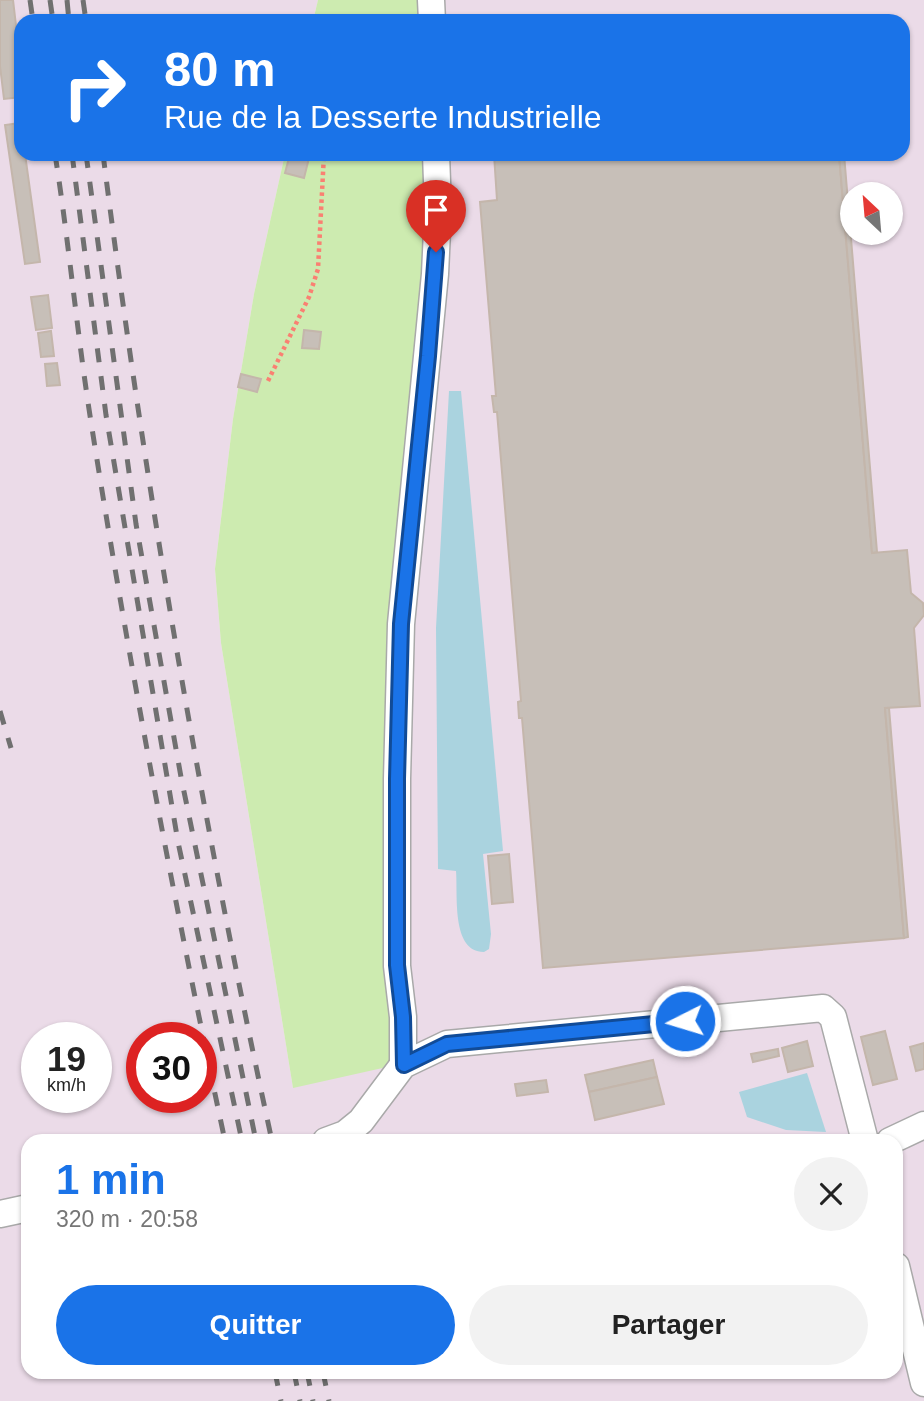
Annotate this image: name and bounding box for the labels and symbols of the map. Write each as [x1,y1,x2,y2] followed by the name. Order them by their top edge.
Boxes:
[406,180,466,252] pin
[840,182,903,245] north arrow
[648,984,722,1058] position arrow
[126,1022,217,1113] speed limit sign: 30

